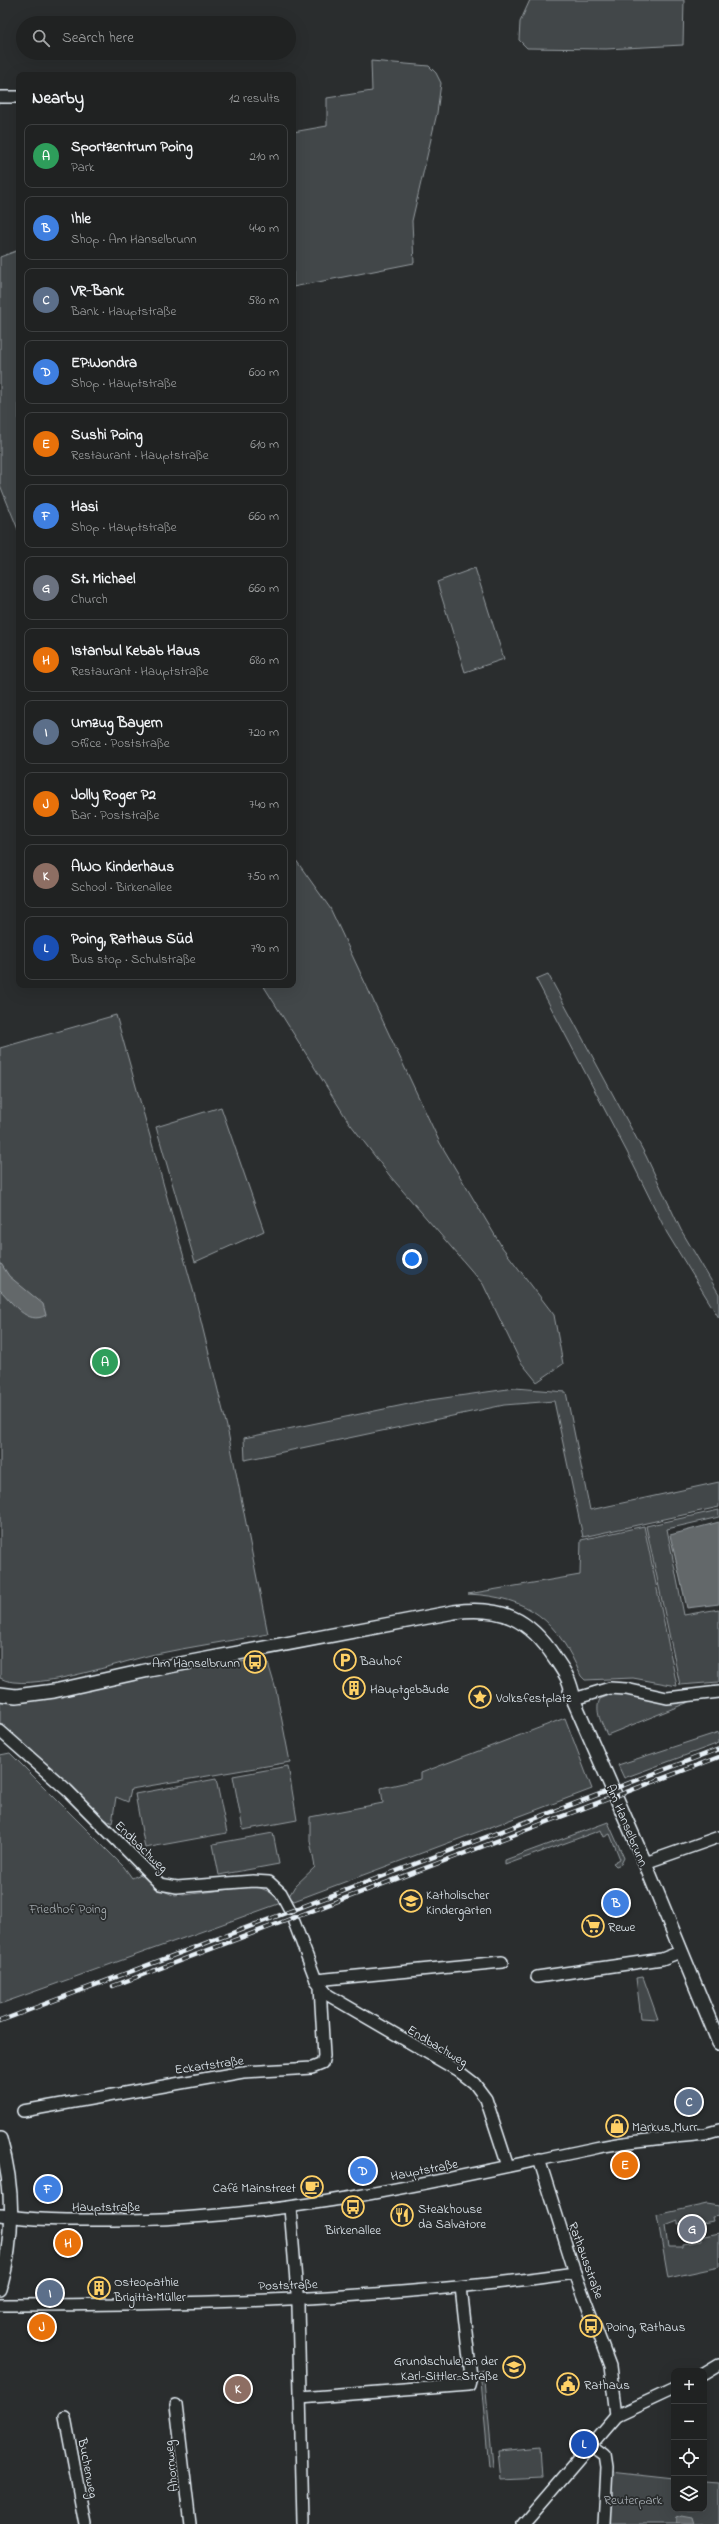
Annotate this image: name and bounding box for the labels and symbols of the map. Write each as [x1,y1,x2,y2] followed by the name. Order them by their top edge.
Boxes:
[402,1249,422,1269] your location
[92,1347,118,1377] pin: A
[332,1647,358,1673] parking icon: Bauhof
[242,1649,268,1675] bus stop icon: Am Hanselbrunn
[359,1652,403,1671] place label: Bauhof
[152,1654,240,1673] place label: Am Hanselbrunn
[341,1675,367,1701] building icon: Hauptgebäude
[370,1680,449,1700] place label: Hauptgebäude
[467,1684,493,1710] place icon: Volksfestplatz
[495,1689,572,1708] place label: Volksfestplatz
[601,1781,653,1870] street label: Am Hanselbrunn
[109,1817,172,1878] street label: Endbachweg
[426,1886,492,1921] place label: Katholischer Kindergarten
[398,1888,424,1914] school or university icon: Katholischer Kindergarten
[603,1888,629,1918] pin: B
[28,1900,107,1920] park label: Friedhof Poing
[580,1913,606,1939] supermarket icon: Rewe
[608,1918,636,1937] place label: Rewe
[403,2021,471,2073] street label: Endbachweg
[174,2051,245,2080] street label: Eckartstraße
[676,2087,702,2117] pin: C
[604,2113,630,2139] shop icon: Markus Murr
[632,2118,698,2137] place label: Markus Murr
[612,2150,638,2180] pin: E
[389,2155,460,2186] street label: Hauptstraße
[350,2156,376,2186] pin: D
[35,2174,61,2204] pin: F
[299,2174,325,2200] cafe icon: Café Mainstreet
[213,2179,297,2198] place label: Café Mainstreet
[340,2194,366,2220] bus stop icon: Birkenallee
[72,2198,140,2217] street label: Hauptstraße
[418,2200,486,2234] place label: Steakhouse da Salvatore
[389,2202,415,2228] restaurant icon: Steakhouse da Salvatore
[679,2214,705,2244] pin: G
[563,2219,608,2302] street label: Rathausstraße
[324,2221,381,2240] place label: Birkenallee
[55,2228,81,2258] pin: H
[113,2273,187,2308] place label: Osteopathie Brigitta Müller
[86,2275,112,2301] building icon: Osteopathie Brigitta Müller
[258,2275,318,2296] street label: Poststraße
[37,2278,63,2308] pin: I
[29,2312,55,2342] pin: J
[578,2313,604,2339] bus stop icon: Poing, Rathaus
[606,2318,686,2338] place label: Poing, Rathaus
[394,2352,499,2386] place label: Grundschule an der Karl-Sittler-Straße
[501,2354,527,2380] school or university icon: Grundschule an der Karl-Sittler-Straße
[555,2371,581,2397] public building icon: Rathaus
[225,2374,251,2404] pin: K
[584,2376,630,2395] place label: Rathaus
[571,2429,597,2459] pin: L
[71,2436,103,2500] street label: Buchenweg
[159,2439,185,2492] street label: Ahornweg
[604,2491,663,2510] park label: Reuterpark

